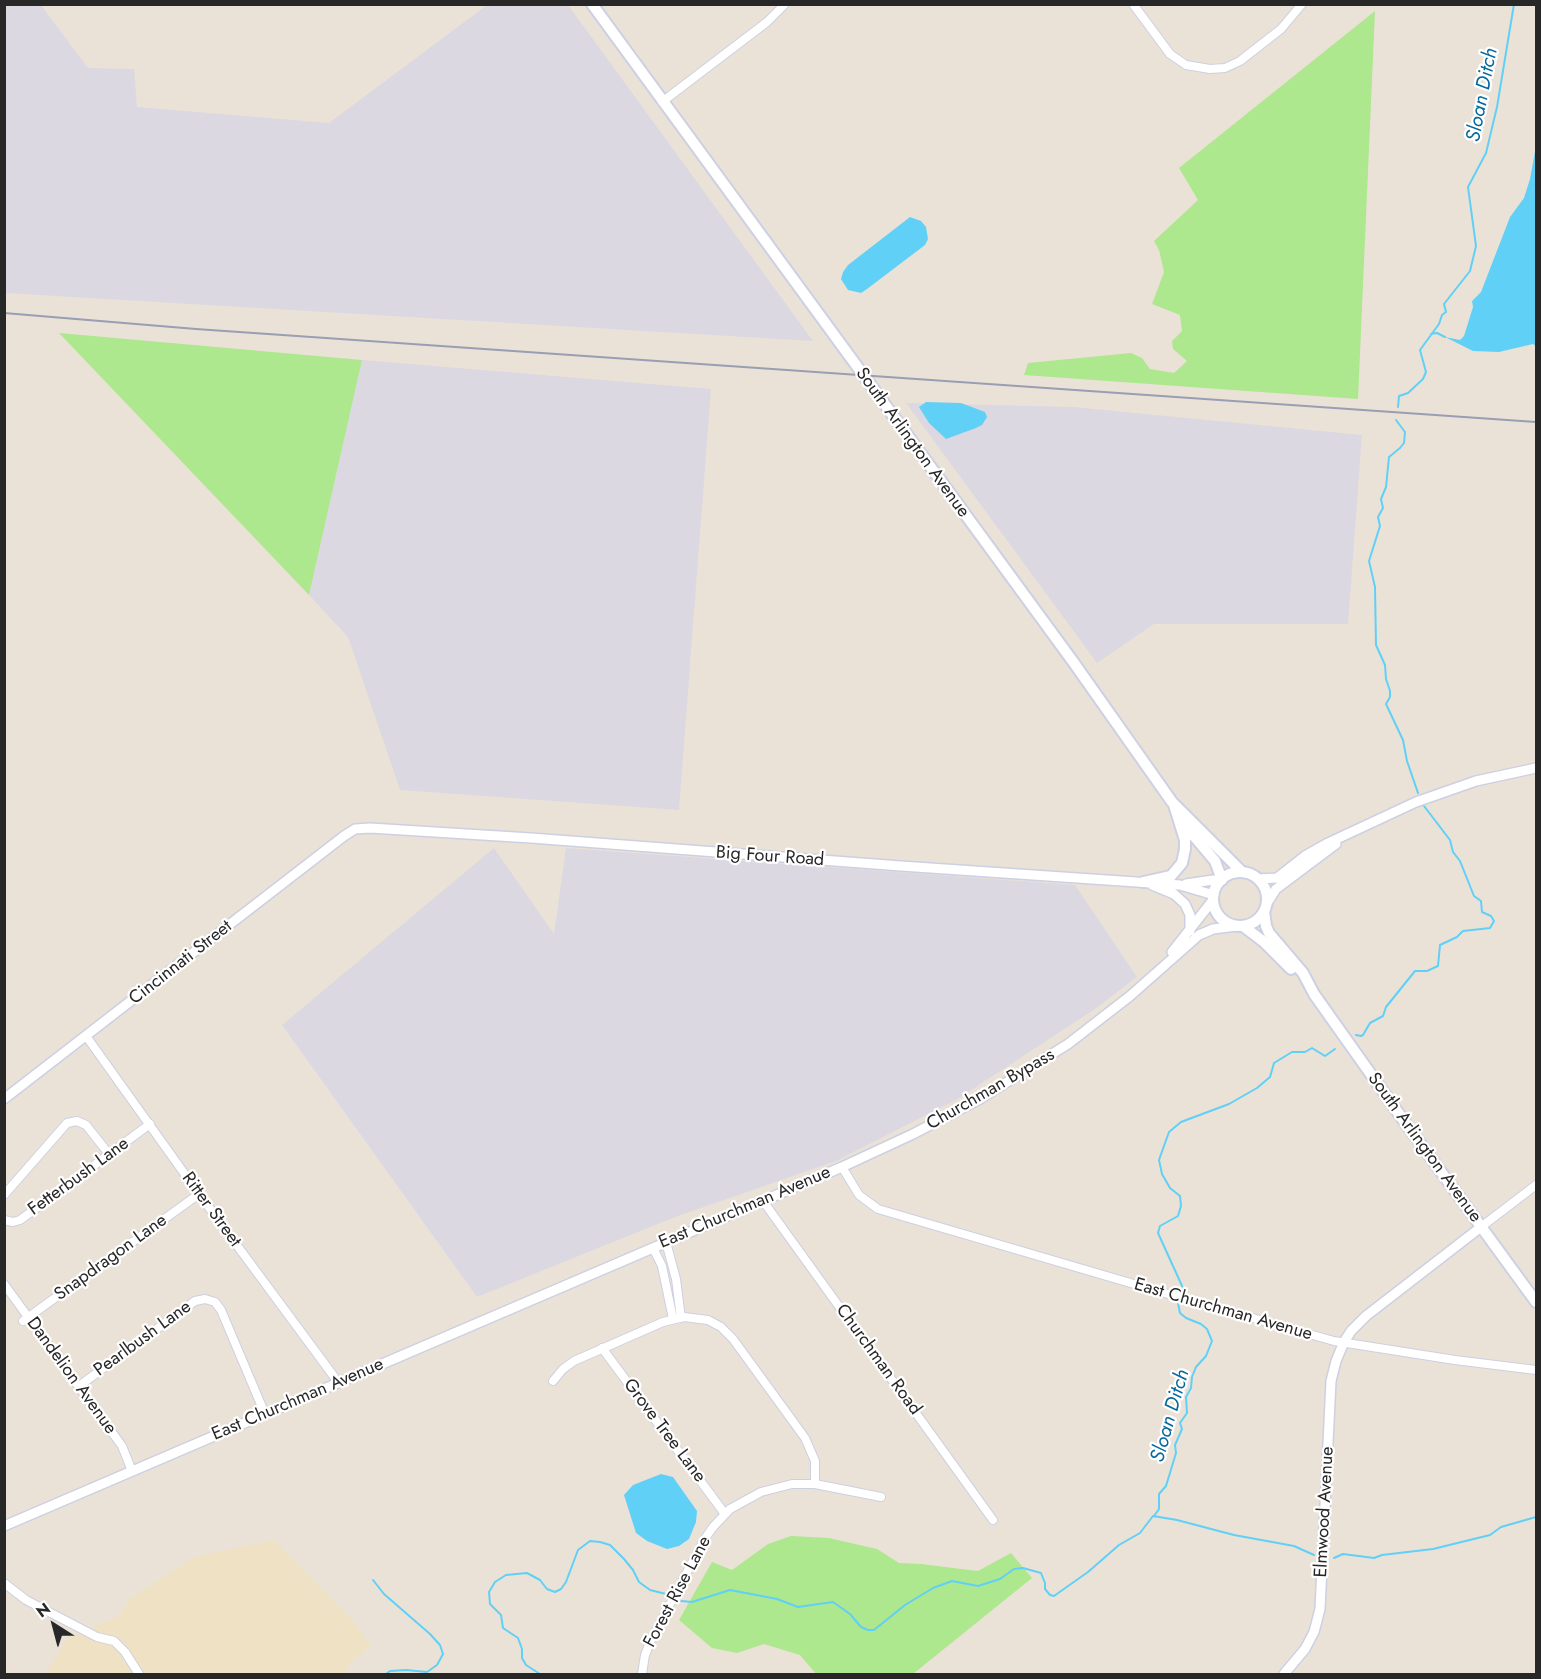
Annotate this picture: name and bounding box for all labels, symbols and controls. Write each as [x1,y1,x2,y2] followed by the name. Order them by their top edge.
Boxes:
[1462,46,1504,144] water label: Sloan Ditch
[850,364,974,522] street label: South Arlington Avenue
[715,842,825,872] street label: Big Four Road
[125,916,237,1010] street label: Cincinnati Street
[923,1045,1059,1135] street label: Churchman Bypass
[1362,1069,1486,1227] street label: South Arlington Avenue
[24,1133,134,1221] street label: Fetterbush Lane
[656,1162,834,1254] street label: East Churchman Avenue
[177,1168,245,1252] street label: Ritter Street
[51,1210,171,1306] street label: Snapdragon Lane
[1131,1274,1315,1346] street label: East Churchman Avenue
[90,1297,196,1381] street label: Pearlbush Lane
[831,1300,925,1420] street label: Churchman Road
[21,1313,121,1439] street label: Dandelion Avenue
[209,1354,387,1446] street label: East Churchman Avenue
[1146,1367,1196,1465] water label: Sloan Ditch
[618,1375,710,1487] street label: Grove Tree Lane
[1311,1446,1339,1578] street label: Elmwood Avenue
[640,1533,716,1651] street label: Forest Rise Lane
[24,1595,84,1655] north arrow
[31,1597,55,1623] text: N

